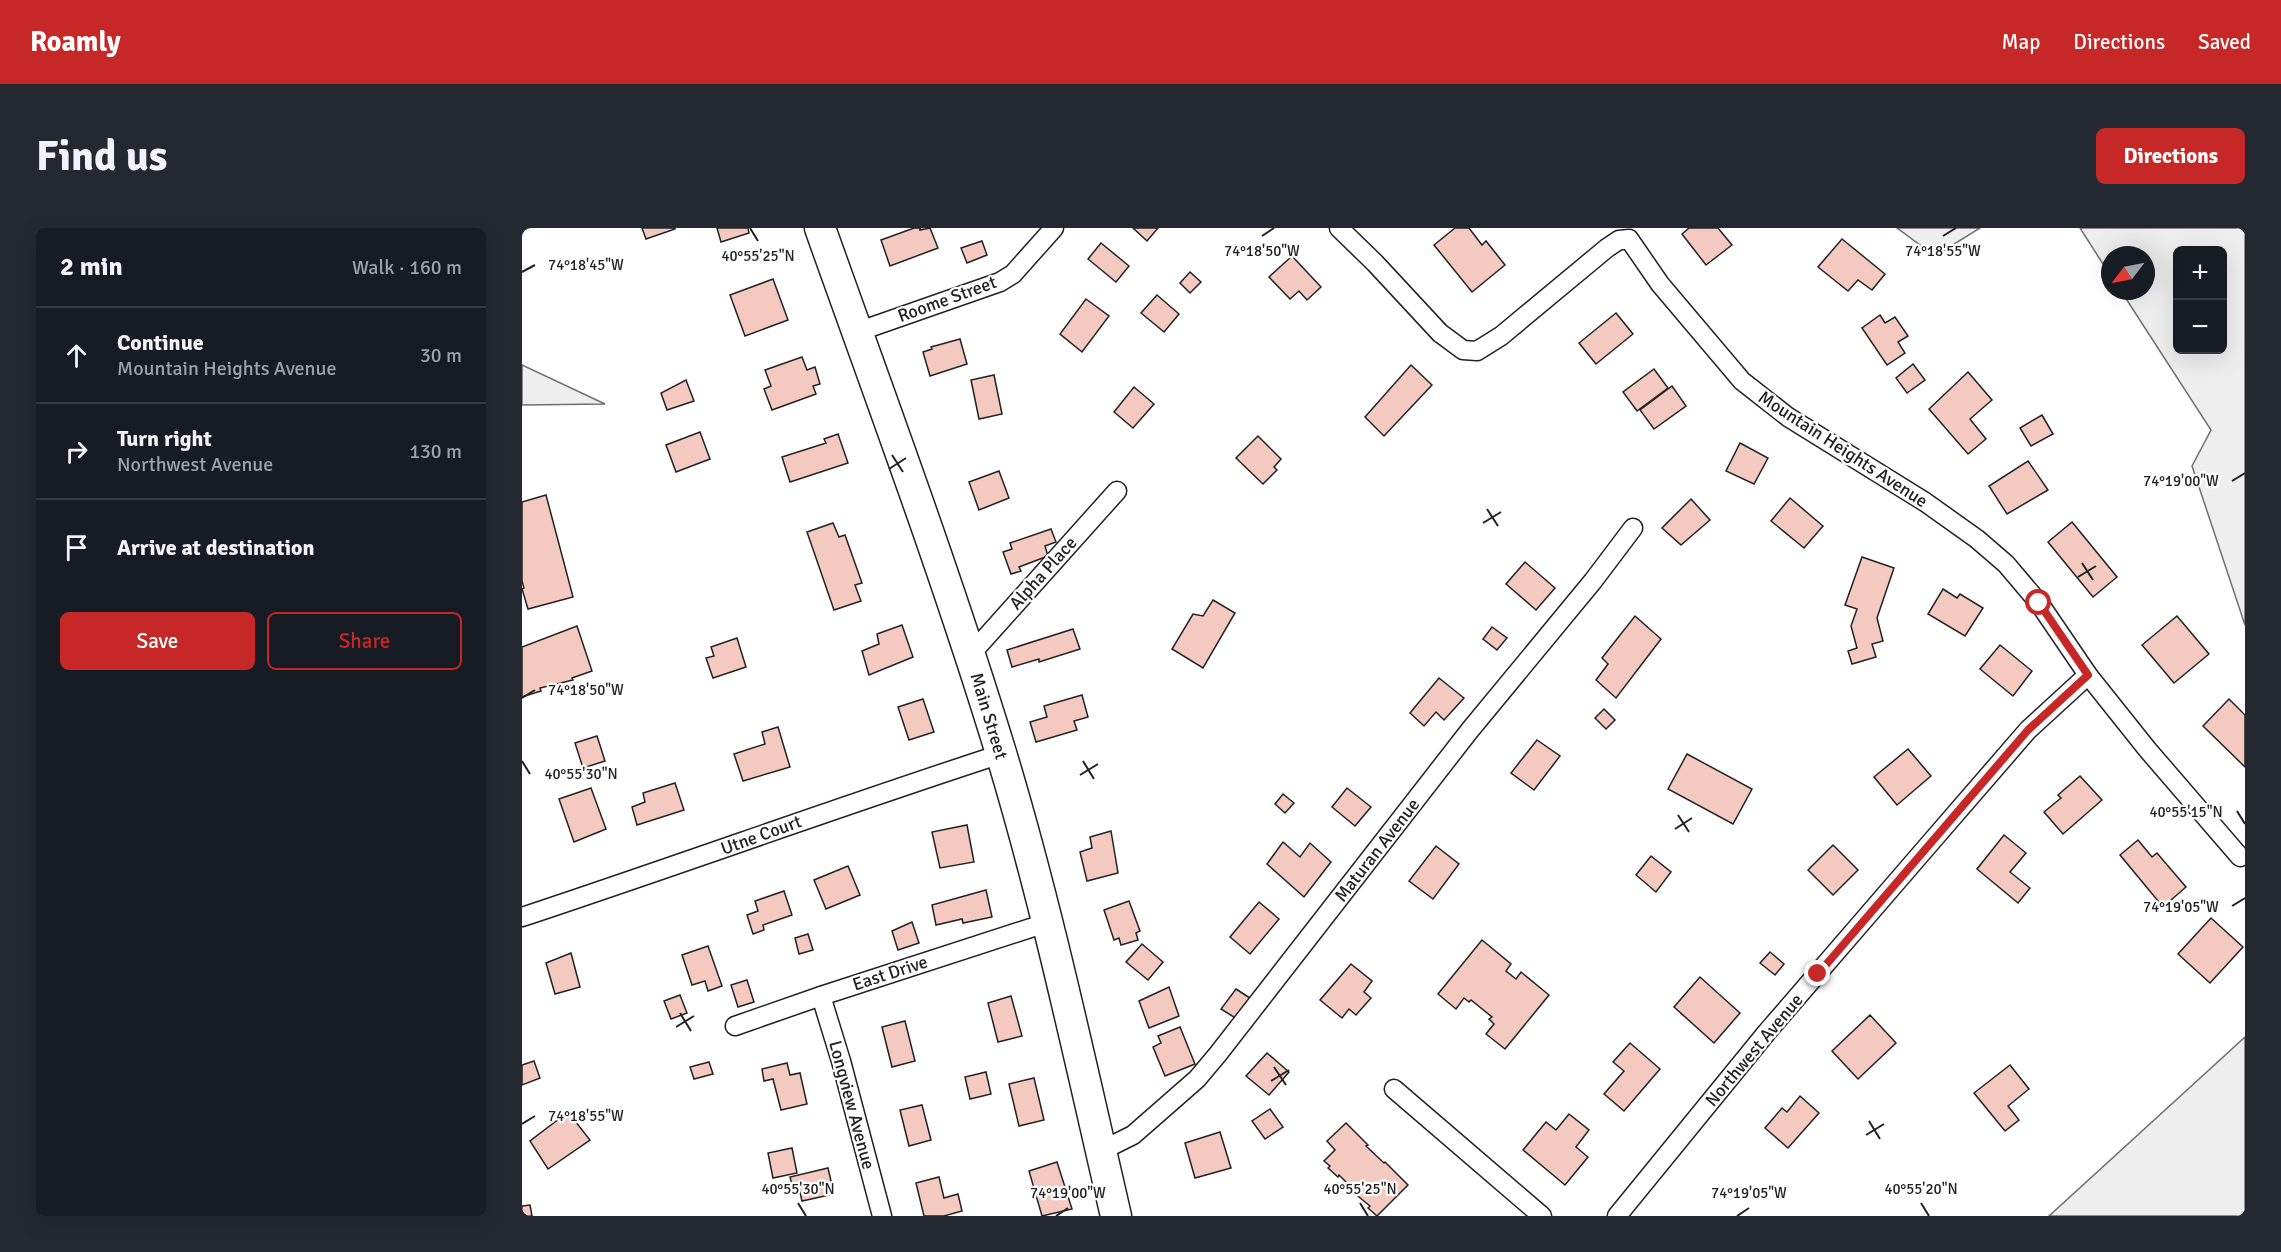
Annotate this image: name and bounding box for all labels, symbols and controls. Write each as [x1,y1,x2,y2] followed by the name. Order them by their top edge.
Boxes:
[30,25,121,59] text: Roamly
[2002,29,2040,55] text: Map
[2073,29,2165,55] text: Directions
[2198,29,2251,55] text: Saved
[2096,128,2245,184] button: Directions
[36,131,167,182] text: Find us
[1224,242,1300,260] text: 74°18'50"W
[1905,242,1981,260] text: 74°18'55"W
[2101,246,2155,300] north arrow
[2173,246,2227,354] map controls
[2173,246,2227,300] button: +
[721,247,795,265] text: 40°55'25"N
[60,251,123,283] text: 2 min
[352,255,462,280] text: Walk · 160 m
[548,256,624,274] text: 74°18'45"W
[895,271,999,327] street label: Roome Street
[2173,300,2227,354] button: −
[117,329,204,356] text: Continue
[60,339,93,372] icon: ahead
[420,343,462,368] text: 30 m
[117,356,336,381] text: Mountain Heights Avenue
[1754,386,1932,512] street label: Mountain Heights Avenue
[117,425,212,452] text: Turn right
[60,435,93,468] icon: right
[409,439,462,464] text: 130 m
[117,452,273,477] text: Northwest Avenue
[2143,472,2219,490] text: 74°19'00"W
[60,531,93,564] icon: arrive
[1005,532,1081,614] street label: Alpha Place
[117,534,314,561] text: Arrive at destination
[2025,589,2051,615] route start
[60,612,255,670] button: Save
[267,612,462,670] button: Share
[965,670,1013,762] street label: Main Street
[548,681,624,699] text: 74°18'50"W
[544,765,618,783] text: 40°55'30"N
[1330,794,1424,906] street label: Maturan Avenue
[2149,803,2223,821] text: 40°55'15"N
[718,810,804,860] street label: Utne Court
[2143,898,2219,916] text: 74°19'05"W
[850,951,930,995] street label: East Drive
[1804,960,1830,986] route end
[1700,989,1808,1111] street label: Northwest Avenue
[824,1038,880,1172] street label: Longview Avenue
[548,1107,624,1125] text: 74°18'55"W
[761,1180,835,1198] text: 40°55'30"N
[1323,1180,1397,1198] text: 40°55'25"N
[1884,1180,1958,1198] text: 40°55'20"N
[1030,1184,1106,1202] text: 74°19'00"W
[1711,1184,1787,1202] text: 74°19'05"W

